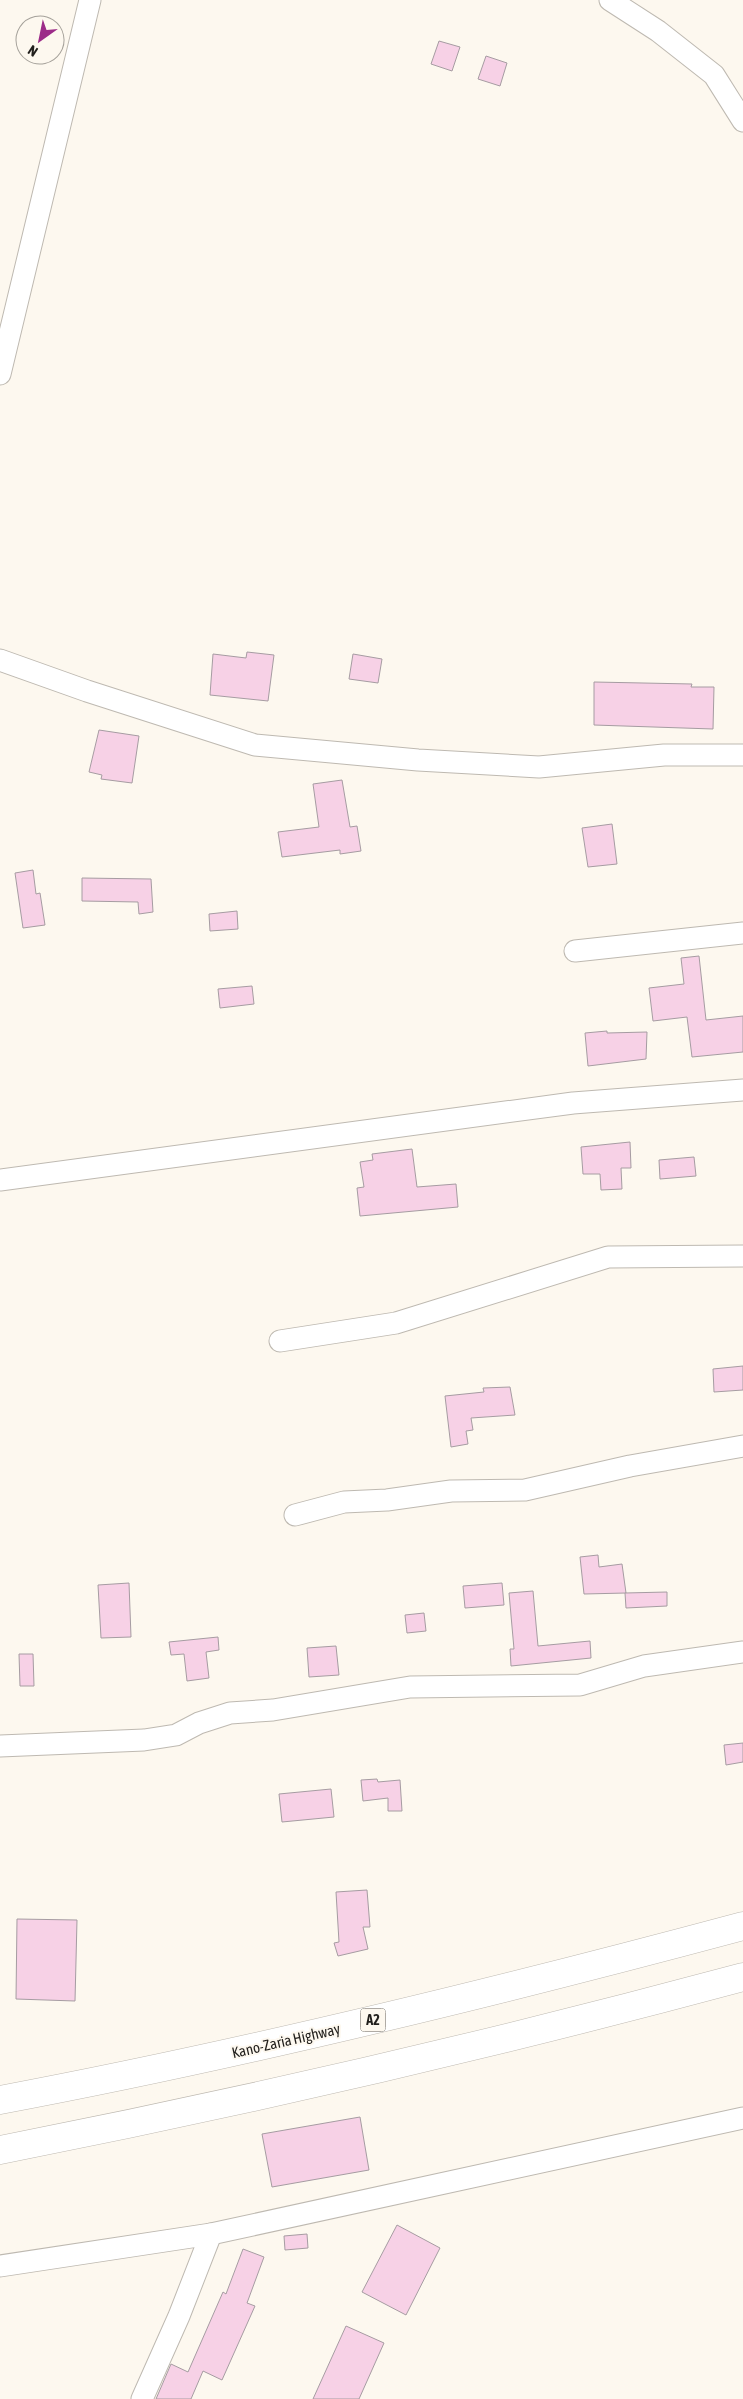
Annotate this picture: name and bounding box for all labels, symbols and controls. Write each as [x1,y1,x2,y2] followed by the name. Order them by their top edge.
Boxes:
[15,15,65,65] north arrow
[25,42,41,60] text: N
[360,2008,386,2032] road number: A2
[230,2020,342,2061] street label: Kano-Zaria Highway

